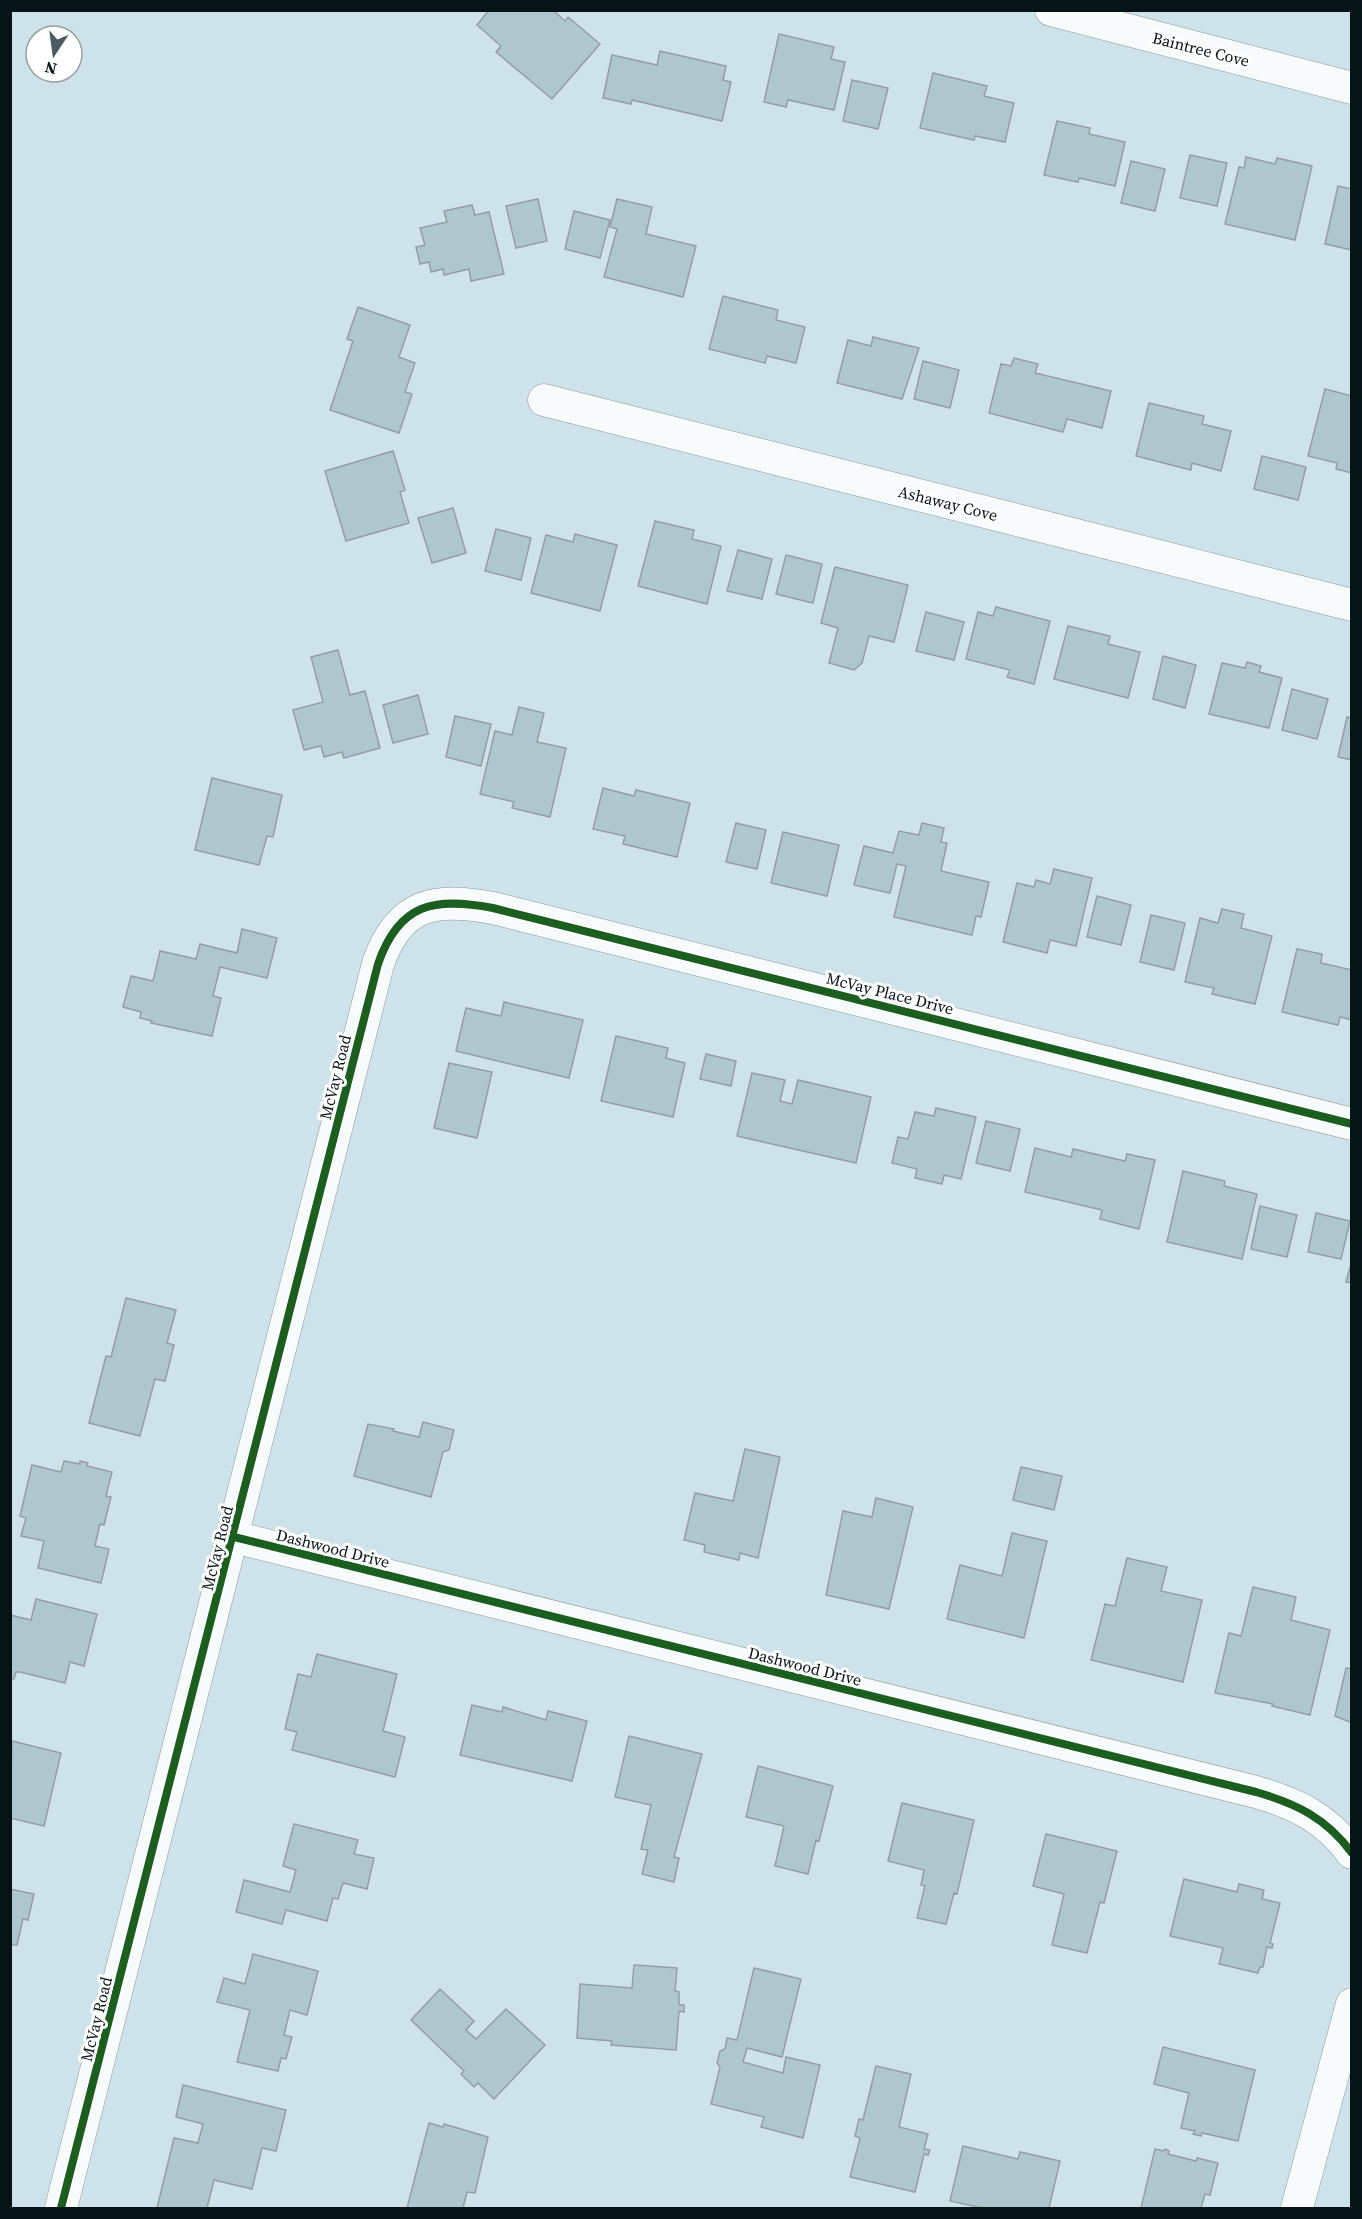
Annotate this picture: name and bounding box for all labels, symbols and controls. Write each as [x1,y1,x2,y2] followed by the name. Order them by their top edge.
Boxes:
[24,24,84,84] north arrow
[1150,26,1252,72] street label: Baintree Cove
[42,57,59,81] text: N
[896,480,1000,526] street label: Ashaway Cove
[824,967,956,1019] street label: McVay Place Drive
[314,1032,356,1122] street label: McVay Road
[196,1503,238,1593] street label: McVay Road
[274,1523,392,1573] street label: Dashwood Drive
[746,1641,864,1691] street label: Dashwood Drive
[75,1974,117,2064] street label: McVay Road

